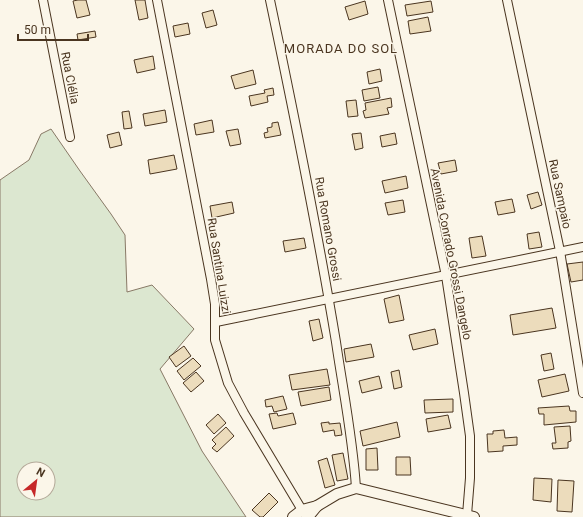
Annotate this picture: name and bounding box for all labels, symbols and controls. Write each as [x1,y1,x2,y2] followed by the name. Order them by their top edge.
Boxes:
[18,16,88,42] scale bar
[24,23,51,37] text: 50 m
[284,41,398,56] district label: MORADA DO SOL
[58,51,82,105] street label: Rua Clélia
[546,158,574,230] street label: Rua Sampaio
[427,167,475,341] street label: Avenida Conrado Grossi Dangelo
[312,176,344,282] street label: Rua Romano Grossi
[204,217,234,315] street label: Rua Santina Luizzi
[16,461,56,501] north arrow
[34,465,47,480] text: N

